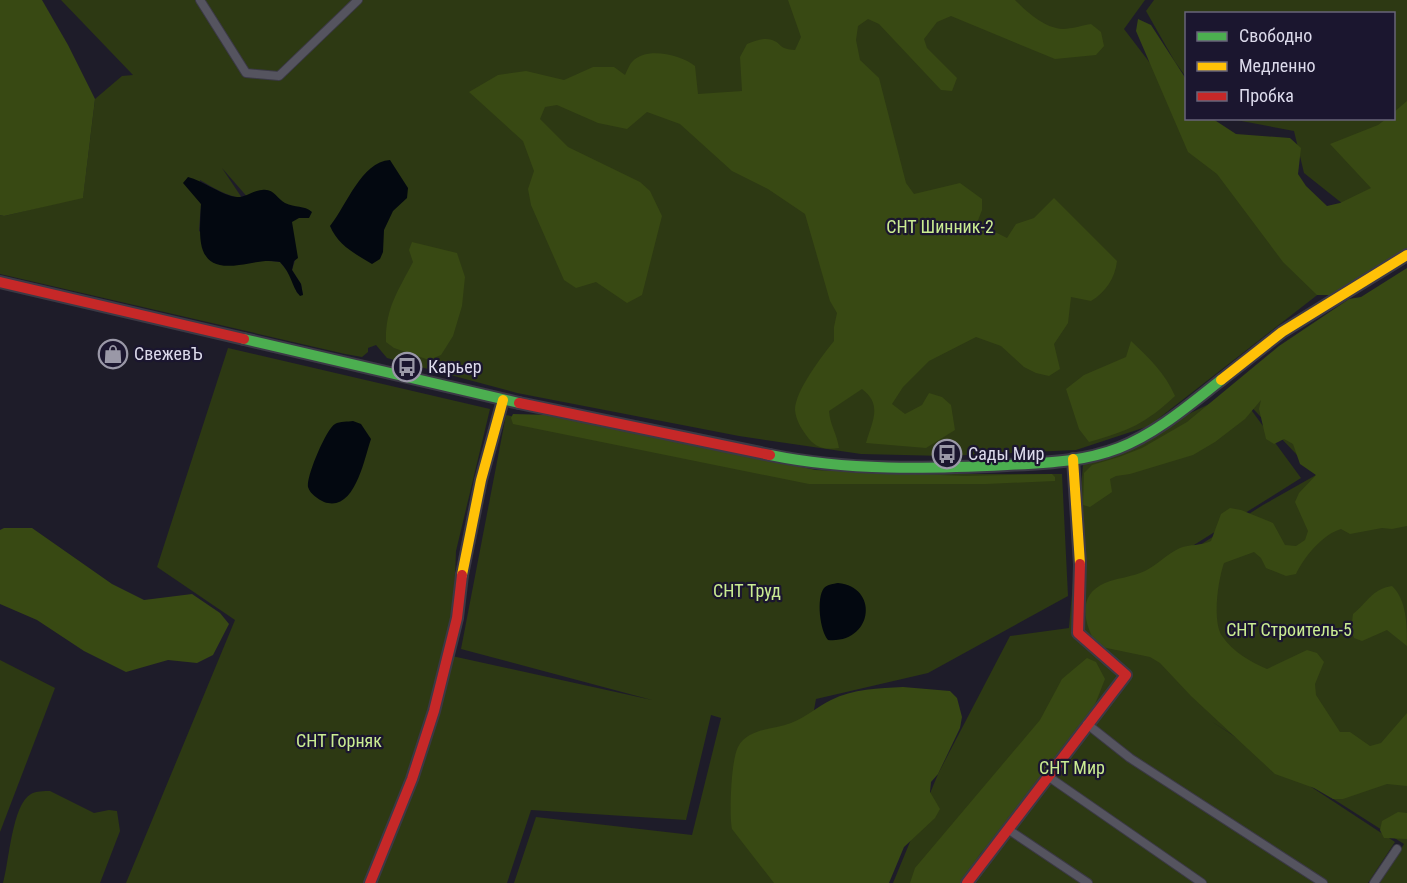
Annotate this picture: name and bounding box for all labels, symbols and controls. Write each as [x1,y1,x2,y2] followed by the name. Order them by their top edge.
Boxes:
[1185,12,1395,120] legend
[1239,25,1312,46] text: Свободно
[1239,55,1316,76] text: Медленно
[1239,85,1294,106] text: Пробка
[886,216,994,237] park label: СНТ Шинник-2
[97,338,129,370] shop icon: СвежевЪ
[134,343,203,364] place label: СвежевЪ
[391,351,423,383] bus stop icon: Карьер
[428,356,482,377] place label: Карьер
[931,438,963,470] bus stop icon: Сады Мир
[968,443,1045,464] place label: Сады Мир
[713,580,781,601] park label: СНТ Труд
[1226,619,1352,640] park label: СНТ Строитель-5
[296,730,382,751] park label: СНТ Горняк
[1039,757,1105,778] park label: СНТ Мир

